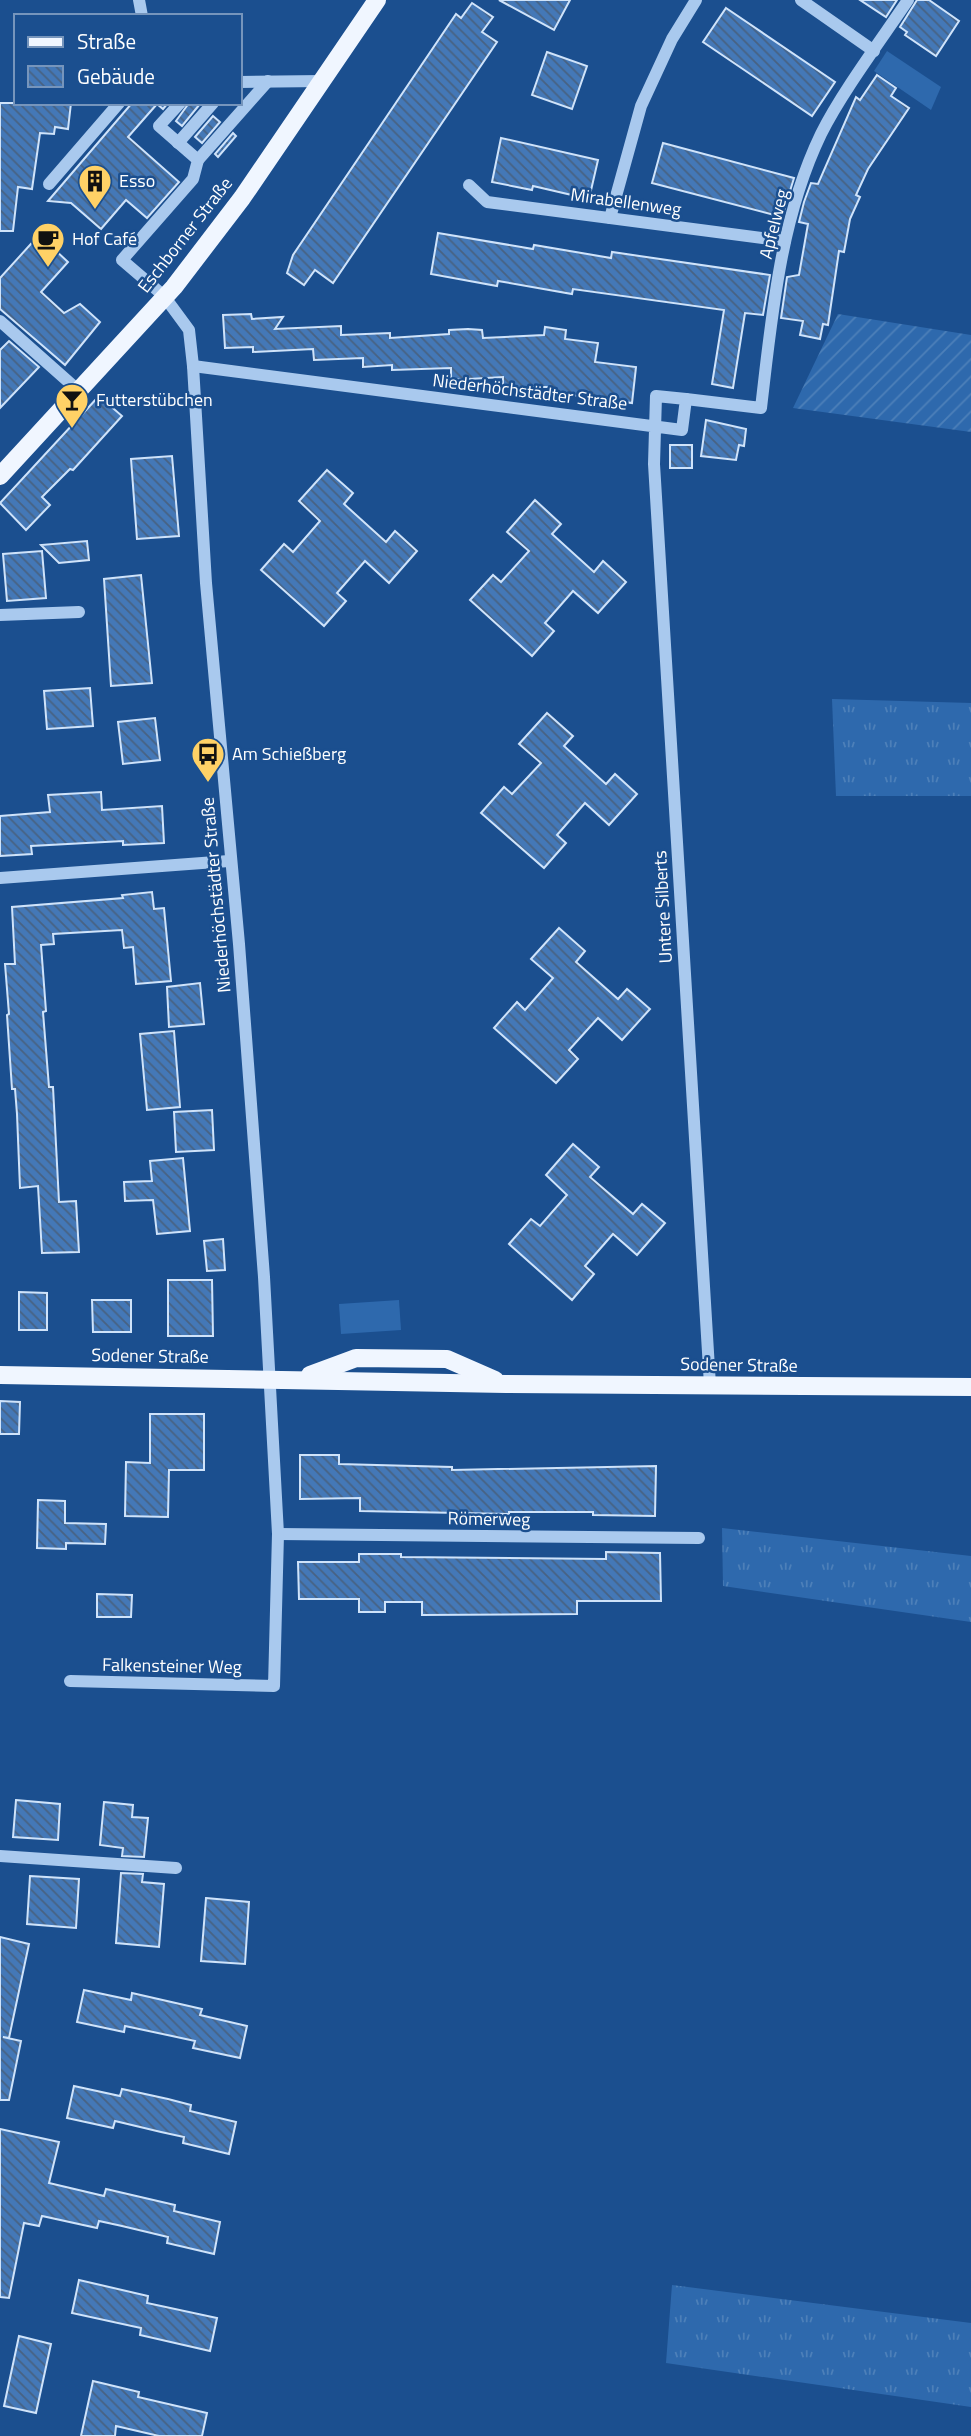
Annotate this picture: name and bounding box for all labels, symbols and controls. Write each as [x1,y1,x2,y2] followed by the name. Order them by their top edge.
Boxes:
[14,14,242,105] legend
[77,25,136,57] text: Straße
[77,60,155,92] text: Gebäude
[76,162,114,211] building icon: Esso
[119,167,155,194] place label: Esso
[131,171,239,298] street label: Eschborner Straße
[569,180,683,223] street label: Mirabellenweg
[752,186,795,262] street label: Apfelweg
[29,220,67,269] cafe icon: Hof Café
[72,225,137,252] place label: Hof Café
[431,366,629,417] street label: Niederhöchstädter Straße
[53,381,91,430] bar icon: Futterstübchen
[96,386,213,413] place label: Futterstübchen
[189,735,227,784] bus stop icon: Am Schießberg
[232,740,346,767] place label: Am Schießberg
[194,796,237,994] street label: Niederhöchstädter Straße
[646,850,679,964] street label: Untere Silberts
[91,1341,209,1370] street label: Sodener Straße
[680,1350,798,1379] street label: Sodener Straße
[447,1504,531,1533] street label: Römerweg
[102,1651,242,1680] street label: Falkensteiner Weg

